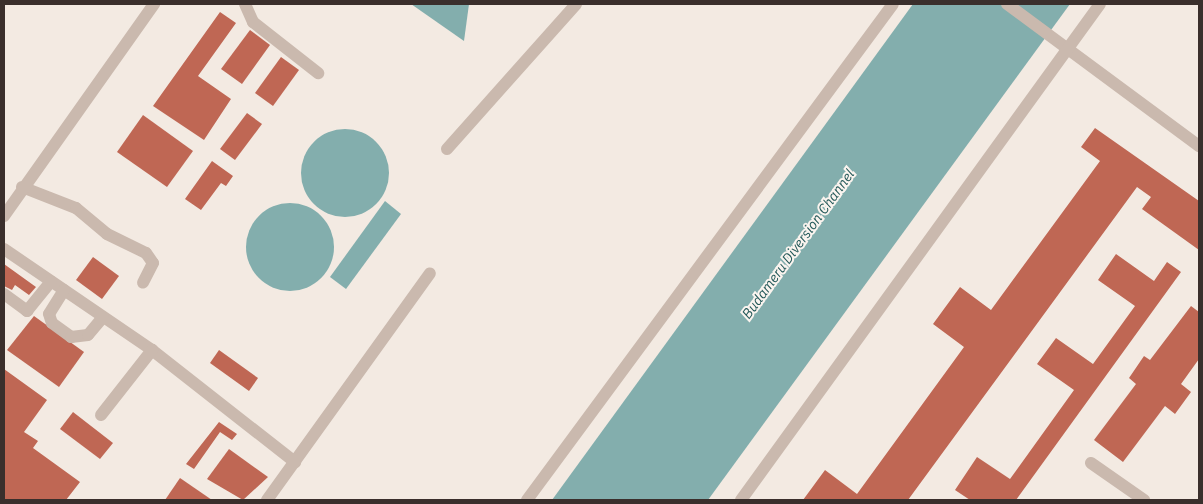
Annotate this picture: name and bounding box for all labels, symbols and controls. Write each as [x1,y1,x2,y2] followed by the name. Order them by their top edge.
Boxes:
[738,166,858,322] water label: Budameru Diversion Channel

